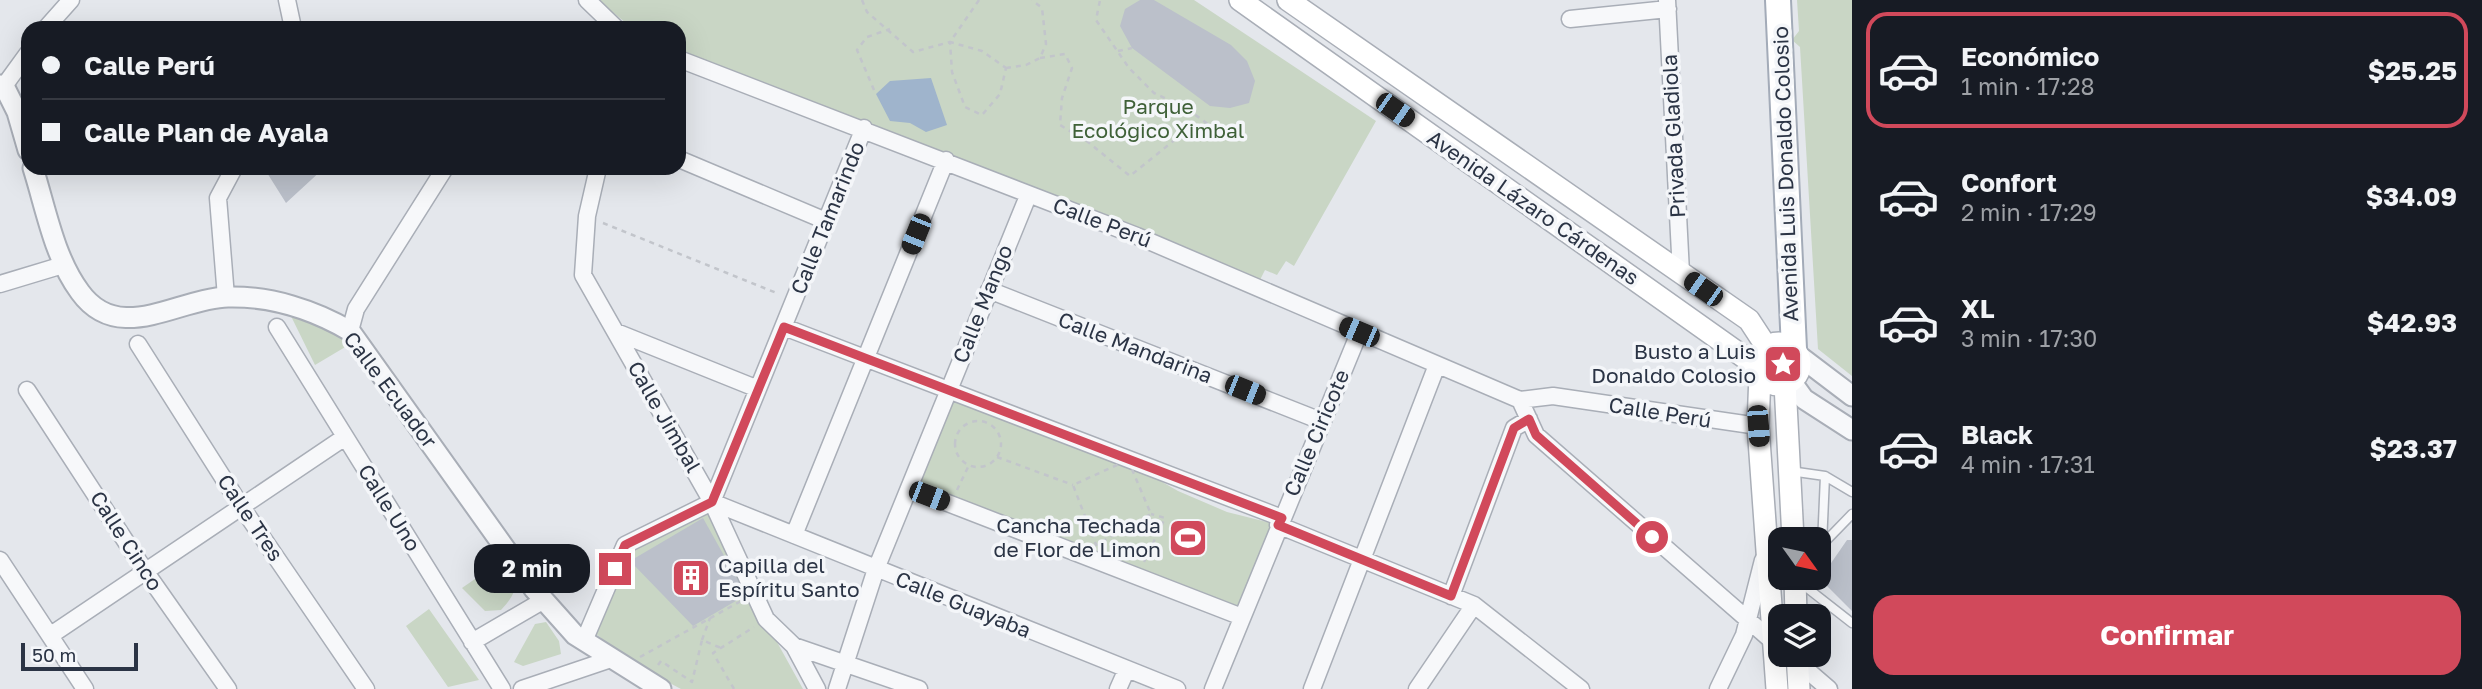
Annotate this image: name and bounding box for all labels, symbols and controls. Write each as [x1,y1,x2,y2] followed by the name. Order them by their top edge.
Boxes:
[1767,26,1803,322] street label: Avenida Luis Donaldo Colosio
[1877,39,1940,102] icon: car
[1961,41,2099,72] text: Económico
[84,50,215,81] text: Calle Perú
[1656,54,1690,218] street label: Privada Gladiola
[2368,55,2457,86] text: $25.25
[1961,72,2095,100] text: 1 min · 17:28
[1372,89,1419,131] car
[1071,93,1245,143] park label: Parque Ecológico Ximbal
[84,117,329,148] text: Calle Plan de Ayala
[1423,124,1644,290] street label: Avenida Lázaro Cárdenas
[785,137,870,298] street label: Calle Tamarindo
[1877,165,1940,228] icon: car
[1961,167,2057,198] text: Confort
[2366,181,2457,212] text: $34.09
[1049,191,1155,253] street label: Calle Perú
[1961,198,2097,226] text: 2 min · 17:29
[899,211,934,257] car
[947,241,1018,367] street label: Calle Mango
[1680,268,1727,310] car
[1877,291,1940,354] icon: car
[1961,293,1995,324] text: XL
[1055,306,1216,388] street label: Calle Mandarina
[2367,307,2457,338] text: $42.93
[1336,314,1383,350] car
[1961,324,2097,352] text: 3 min · 17:30
[339,326,443,453] street label: Calle Ecuador
[1591,338,1756,388] place label: Busto a Luis Donaldo Colosio
[1762,343,1804,385] place icon: Busto a Luis Donaldo Colosio
[623,356,707,477] street label: Calle Jimbal
[1278,365,1354,500] street label: Calle Ciricote
[1222,372,1269,408] car
[1607,391,1713,433] street label: Calle Perú
[1747,404,1770,448] car
[1877,417,1940,480] icon: car
[1961,419,2033,450] text: Black
[2370,433,2457,464] text: $23.37
[1961,450,2095,478] text: 4 min · 17:31
[353,459,427,556] street label: Calle Uno
[212,469,289,566] street label: Calle Tres
[906,479,953,513] car
[85,486,169,595] street label: Calle Cinco
[994,512,1161,562] place label: Cancha Techada de Flor de Limon
[1167,517,1209,559] sports icon: Cancha Techada de Flor de Limon
[1636,521,1668,553] route start
[1768,527,1830,590] north arrow
[1768,527,1831,667] map controls
[475,544,590,594] callout: 2 min
[718,552,860,602] place label: Capilla del Espíritu Santo
[599,553,631,585] route end
[502,554,562,582] text: 2 min
[670,557,712,599] building icon: Capilla del Espíritu Santo
[892,565,1035,643] street label: Calle Guayaba
[1873,595,2461,675] button: Confirmar
[1768,604,1831,667] button: layers
[21,640,138,672] scale bar
[32,643,76,666] text: 50 m

